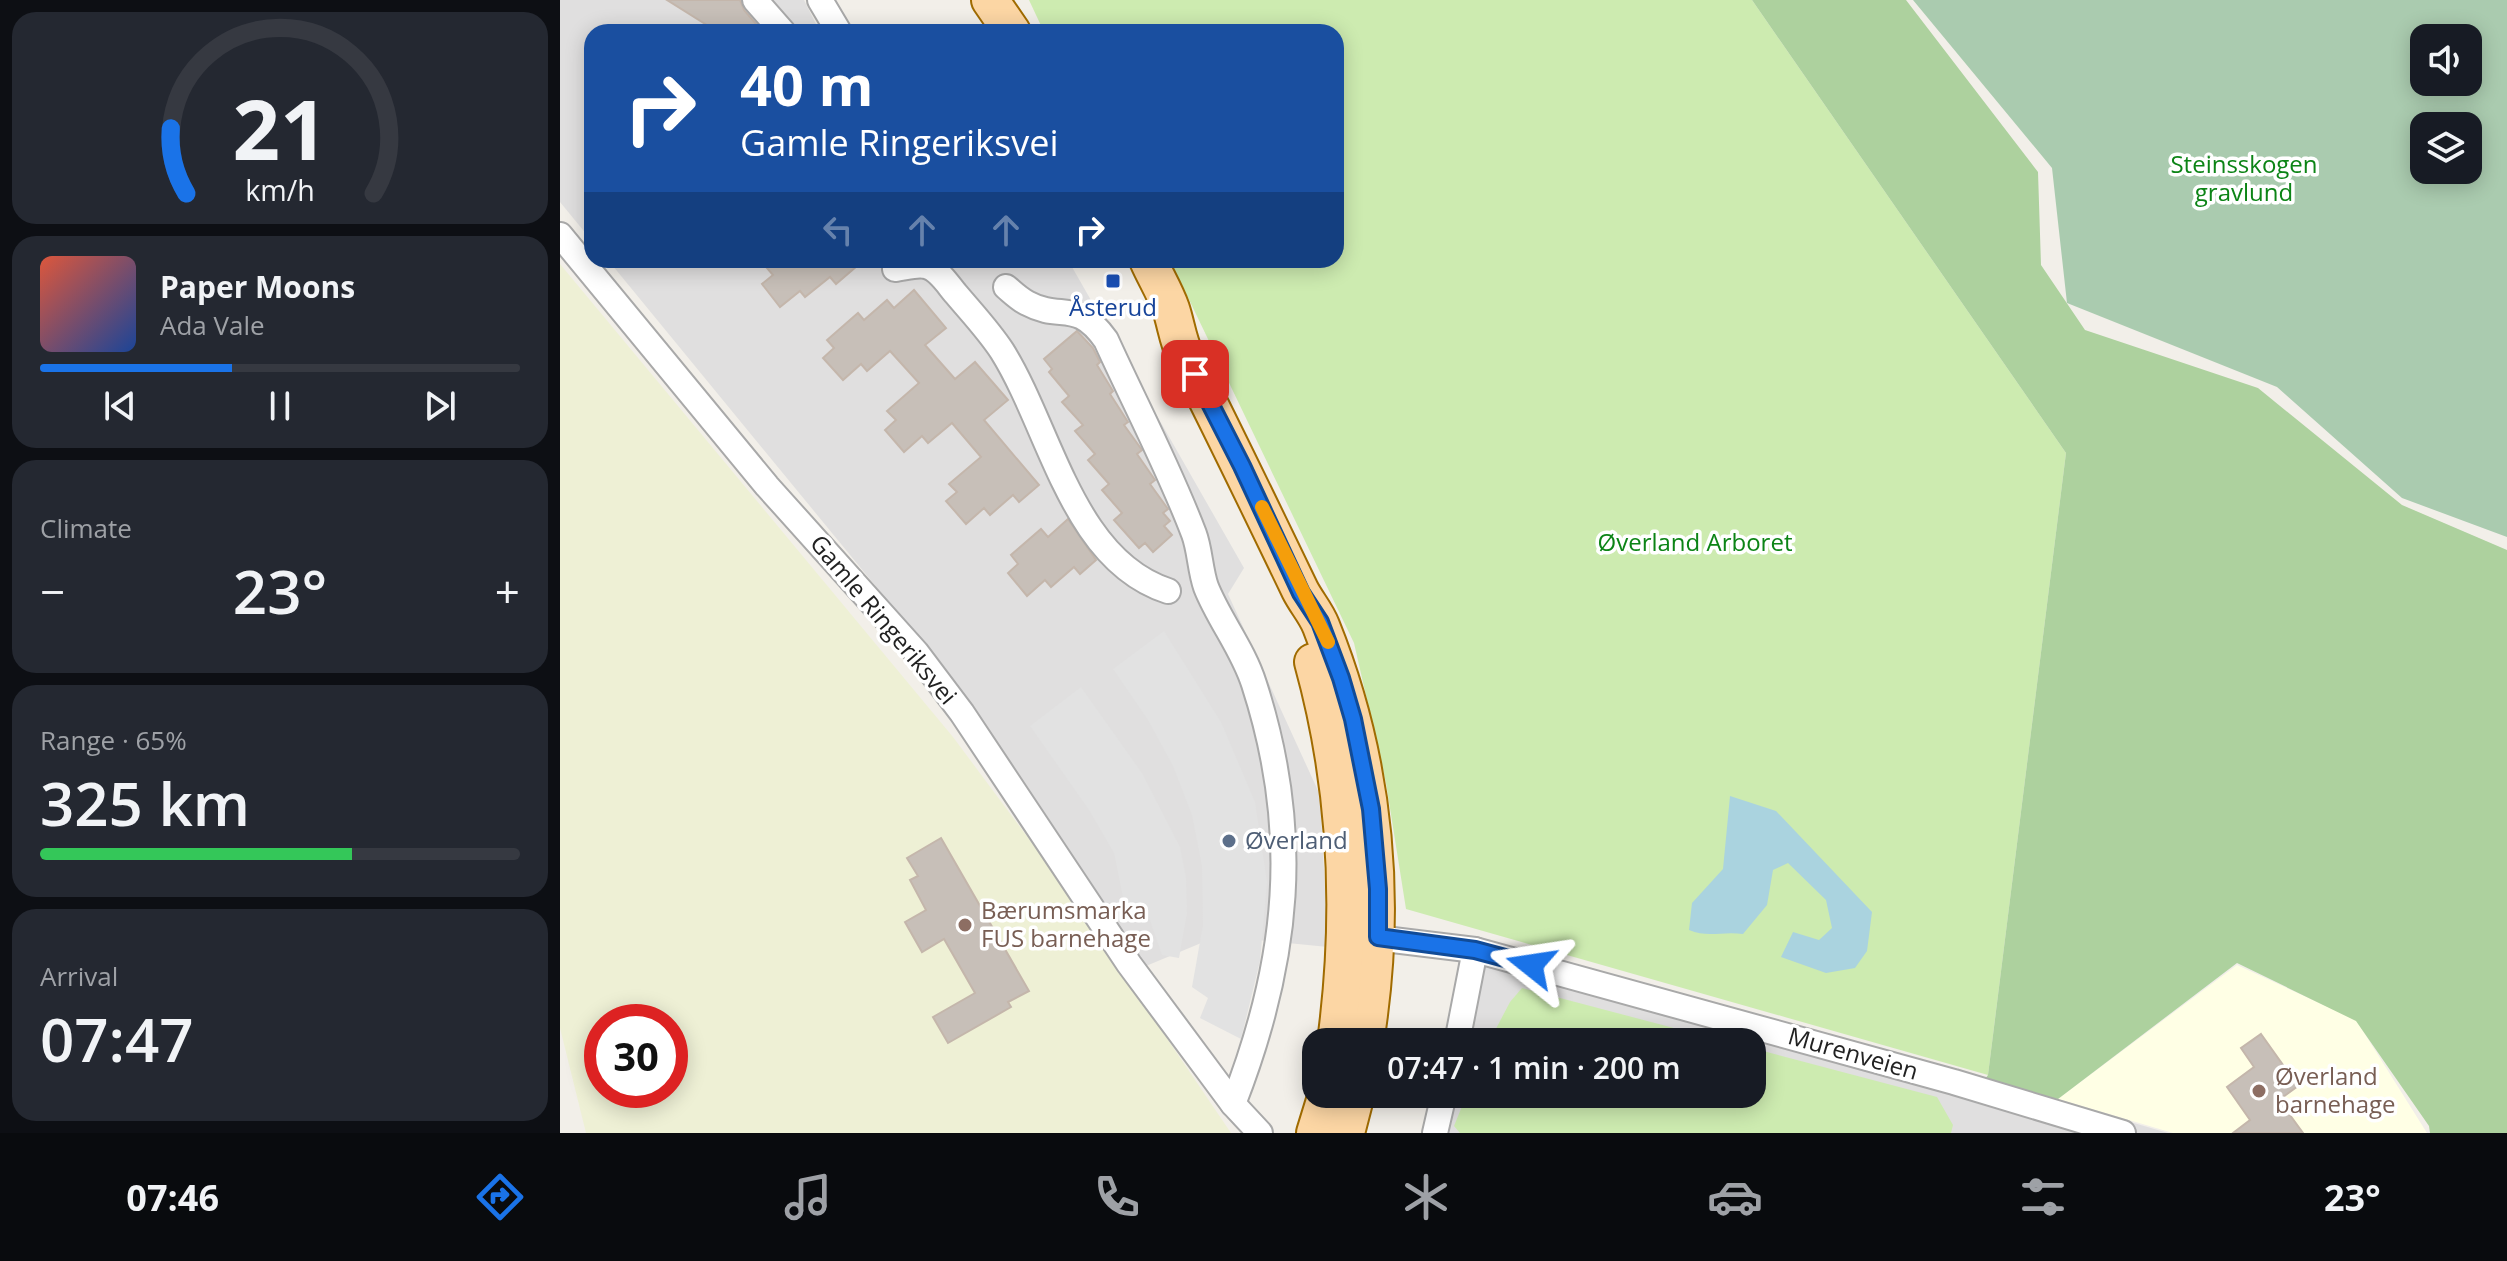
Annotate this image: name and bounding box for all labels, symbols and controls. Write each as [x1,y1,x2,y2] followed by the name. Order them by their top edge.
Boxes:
[2410,24,2482,184] map controls
[2410,24,2482,96] button: sound
[740,46,874,122] text: 40 m
[608,56,712,160] icon: right
[232,71,328,184] text: 21
[2410,112,2482,184] button: layers
[740,118,1058,167] text: Gamle Ringeriksvei
[2170,147,2318,208] park label: Steinsskogen gravlund
[245,170,315,209] text: km/h
[816,208,860,252] icon: left
[900,208,944,252] icon: ahead
[984,208,1028,252] icon: ahead
[1068,208,1112,252] icon: right
[160,266,355,307] text: Paper Moons
[1104,272,1122,290] marker: Åsterud
[1069,290,1157,323] place label: Åsterud
[160,307,265,343] text: Ada Vale
[1161,340,1229,408] pin
[1173,352,1217,396] icon: arrive
[98,384,142,428] icon: previous
[258,384,302,428] icon: pause
[418,384,462,428] icon: next
[40,510,132,546] text: Climate
[1598,525,1792,558] park label: Øverland Arboret
[803,527,965,711] street label: Gamle Ringeriksvei
[233,550,327,632] text: 23°
[40,561,65,621] text: −
[495,561,520,621] text: +
[40,722,187,758] text: Range · 65%
[40,762,250,844] text: 325 km
[1245,823,1348,856] place label: Øverland
[1220,832,1238,850] marker: Øverland
[981,893,1151,954] place label: Bærumsmarka FUS barnehage
[956,916,974,934] marker: Bærumsmarka FUS barnehage
[1489,923,1573,1007] position arrow
[40,958,118,994] text: Arrival
[40,998,194,1080] text: 07:47
[584,1004,688,1108] speed limit sign: 30
[1784,1018,1922,1087] street label: Murenveien
[1387,1047,1681,1088] text: 07:47 · 1 min · 200 m
[2275,1059,2396,1120] place label: Øverland barnehage
[2250,1082,2268,1100] marker: Øverland barnehage
[472,1169,528,1225] icon: directions
[780,1169,836,1225] icon: music
[1089,1169,1145,1225] icon: phone
[1398,1169,1454,1225] icon: climate
[1707,1169,1763,1225] icon: car
[2015,1169,2071,1225] icon: filters
[126,1173,219,1222] text: 07:46
[2324,1173,2381,1222] text: 23°

